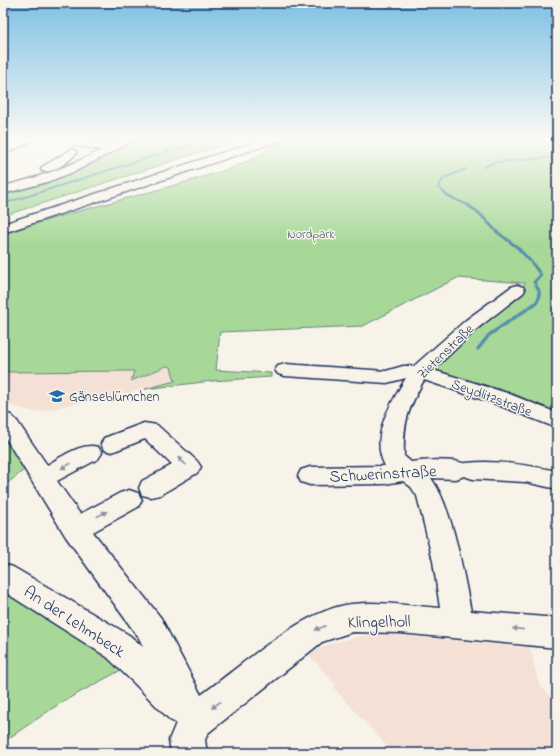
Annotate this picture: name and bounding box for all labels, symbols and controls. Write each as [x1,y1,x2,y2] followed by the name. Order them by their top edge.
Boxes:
[288,226,335,244] park label: Nordpark
[413,319,480,385] street label: Zietenstraße
[448,374,535,424] street label: Seydlitzstraße
[48,387,66,405] school or university icon: Gänseblümchen
[69,387,159,408] place label: Gänseblümchen
[177,456,187,465] one-way arrow
[329,459,438,490] street label: Schwerinstraße
[61,462,72,469] one-way arrow
[96,511,108,518] one-way arrow
[18,580,130,665] street label: An der Lehmbeck
[347,609,411,638] street label: Klingelholl
[315,625,326,631] one-way arrow
[512,626,524,633] one-way arrow
[210,700,221,709] one-way arrow

